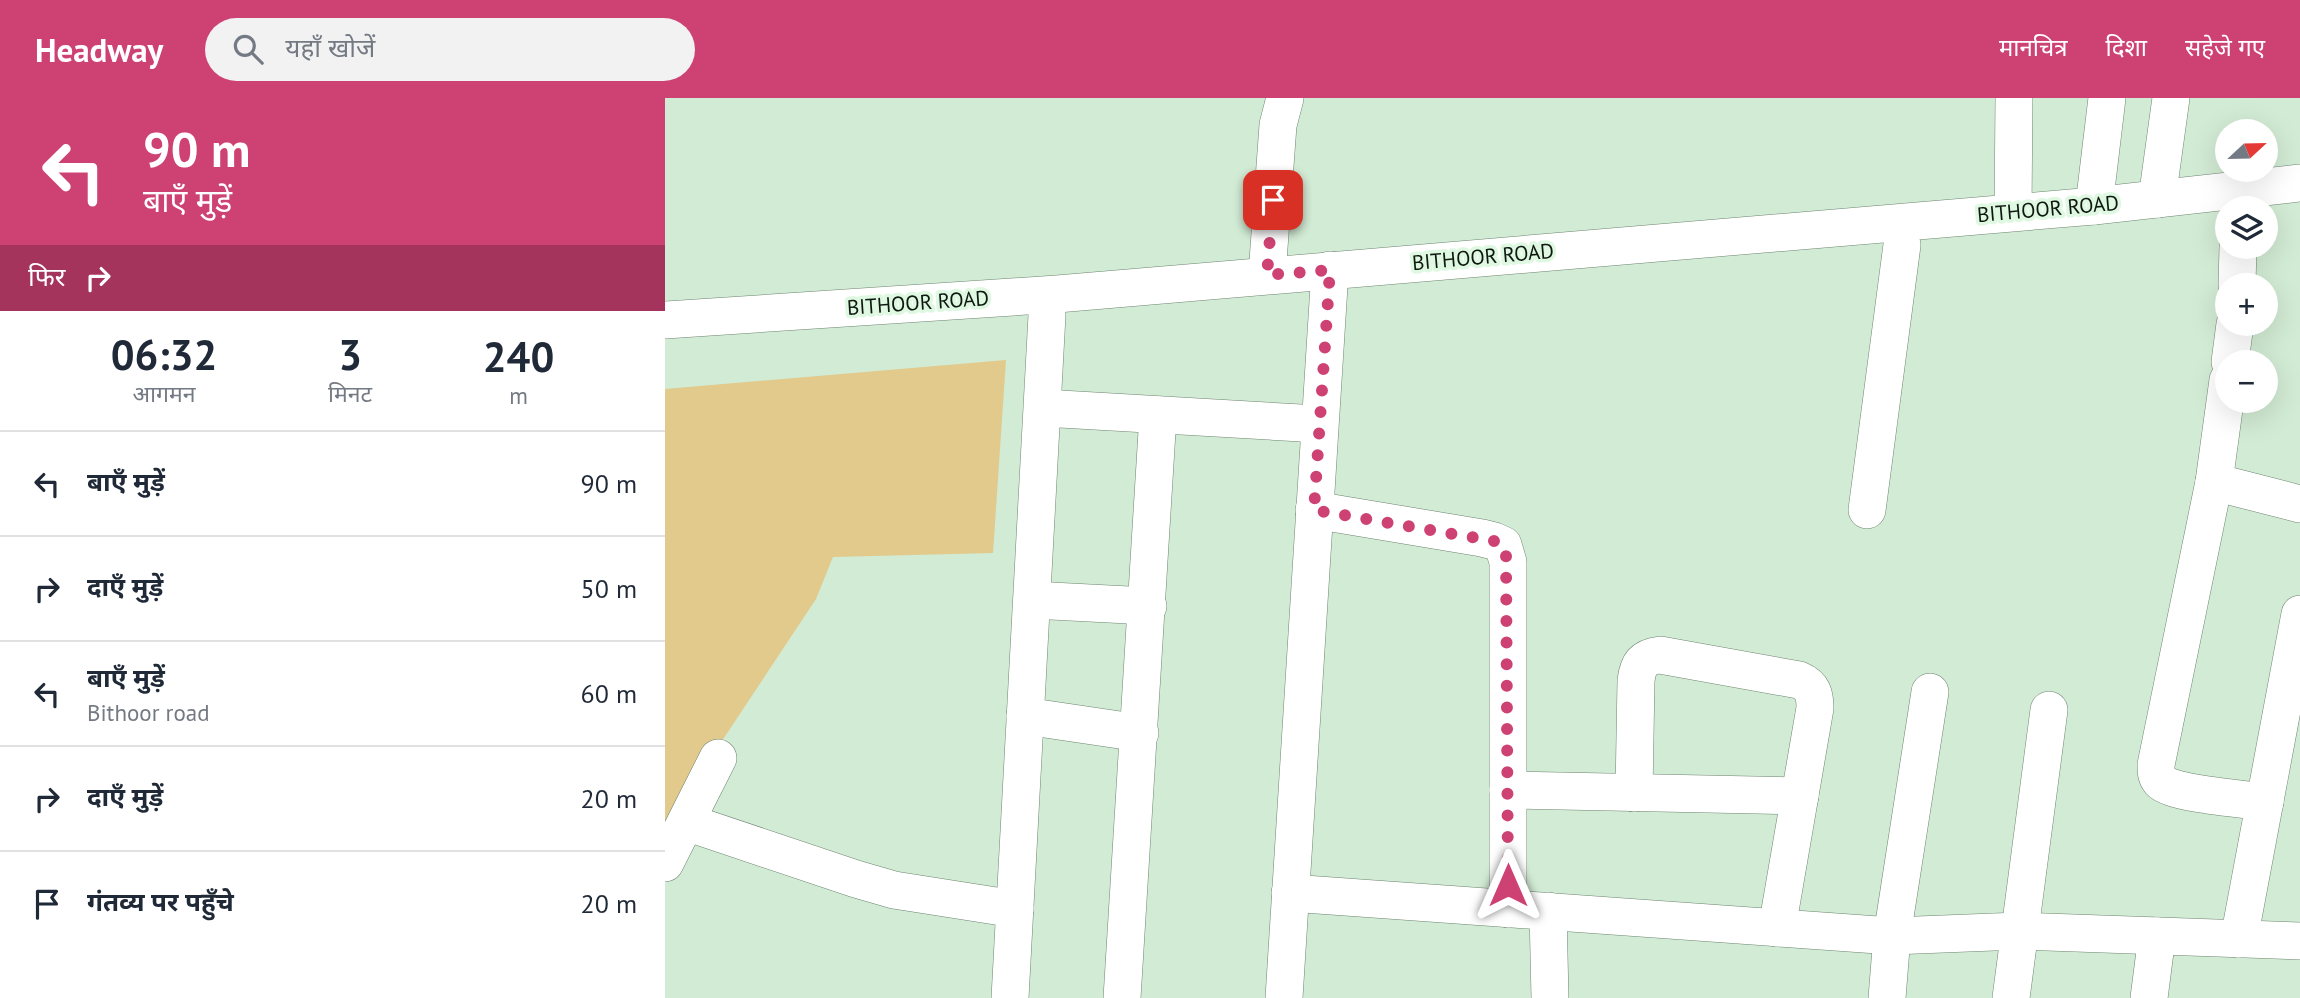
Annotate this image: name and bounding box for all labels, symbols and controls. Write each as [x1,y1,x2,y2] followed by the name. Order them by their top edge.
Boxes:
[205,18,695,81] search box
[35,28,163,71] text: Headway
[229,30,267,68] icon: search
[285,31,375,64] text: यहाँ खोजें
[1999,32,2068,63] text: मानचित्र
[2106,32,2147,63] text: दिशा
[2185,32,2265,63] text: सहेजे गए
[143,117,250,181] text: 90 m
[2215,119,2279,182] north arrow
[2215,119,2278,413] map controls
[28,126,119,217] icon: left
[1243,170,1303,230] pin
[143,179,232,221] text: बाएँ मुड़ें
[1254,181,1292,219] icon: arrive
[1976,189,2120,228] street label: BITHOOR ROAD
[2215,196,2278,259] button: layers
[1411,237,1555,276] street label: BITHOOR ROAD
[79,259,117,297] icon: right
[28,260,65,293] text: फिर
[2215,273,2278,336] button: +
[846,284,990,321] street label: BITHOOR ROAD
[111,327,217,382] text: 06:32
[338,327,362,382] text: 3
[483,329,554,384] text: 240
[2215,350,2278,413] button: −
[133,379,195,408] text: आगमन
[328,379,372,408] text: मिनट
[509,381,528,410] text: m
[28,465,66,503] icon: left
[87,465,165,498] text: बाएँ मुड़ें
[581,467,637,500] text: 90 m
[28,570,66,608] icon: right
[87,570,163,603] text: दाएँ मुड़ें
[581,572,637,605] text: 50 m
[87,661,165,694] text: बाएँ मुड़ें
[28,675,66,713] icon: left
[581,677,637,710] text: 60 m
[87,698,210,727] text: Bithoor road
[28,780,66,818] icon: right
[87,780,163,813] text: दाएँ मुड़ें
[581,782,637,815] text: 20 m
[1471,848,1545,922] position arrow
[28,885,66,923] icon: arrive
[87,885,234,918] text: गंतव्य पर पहुँचे
[581,887,637,920] text: 20 m

